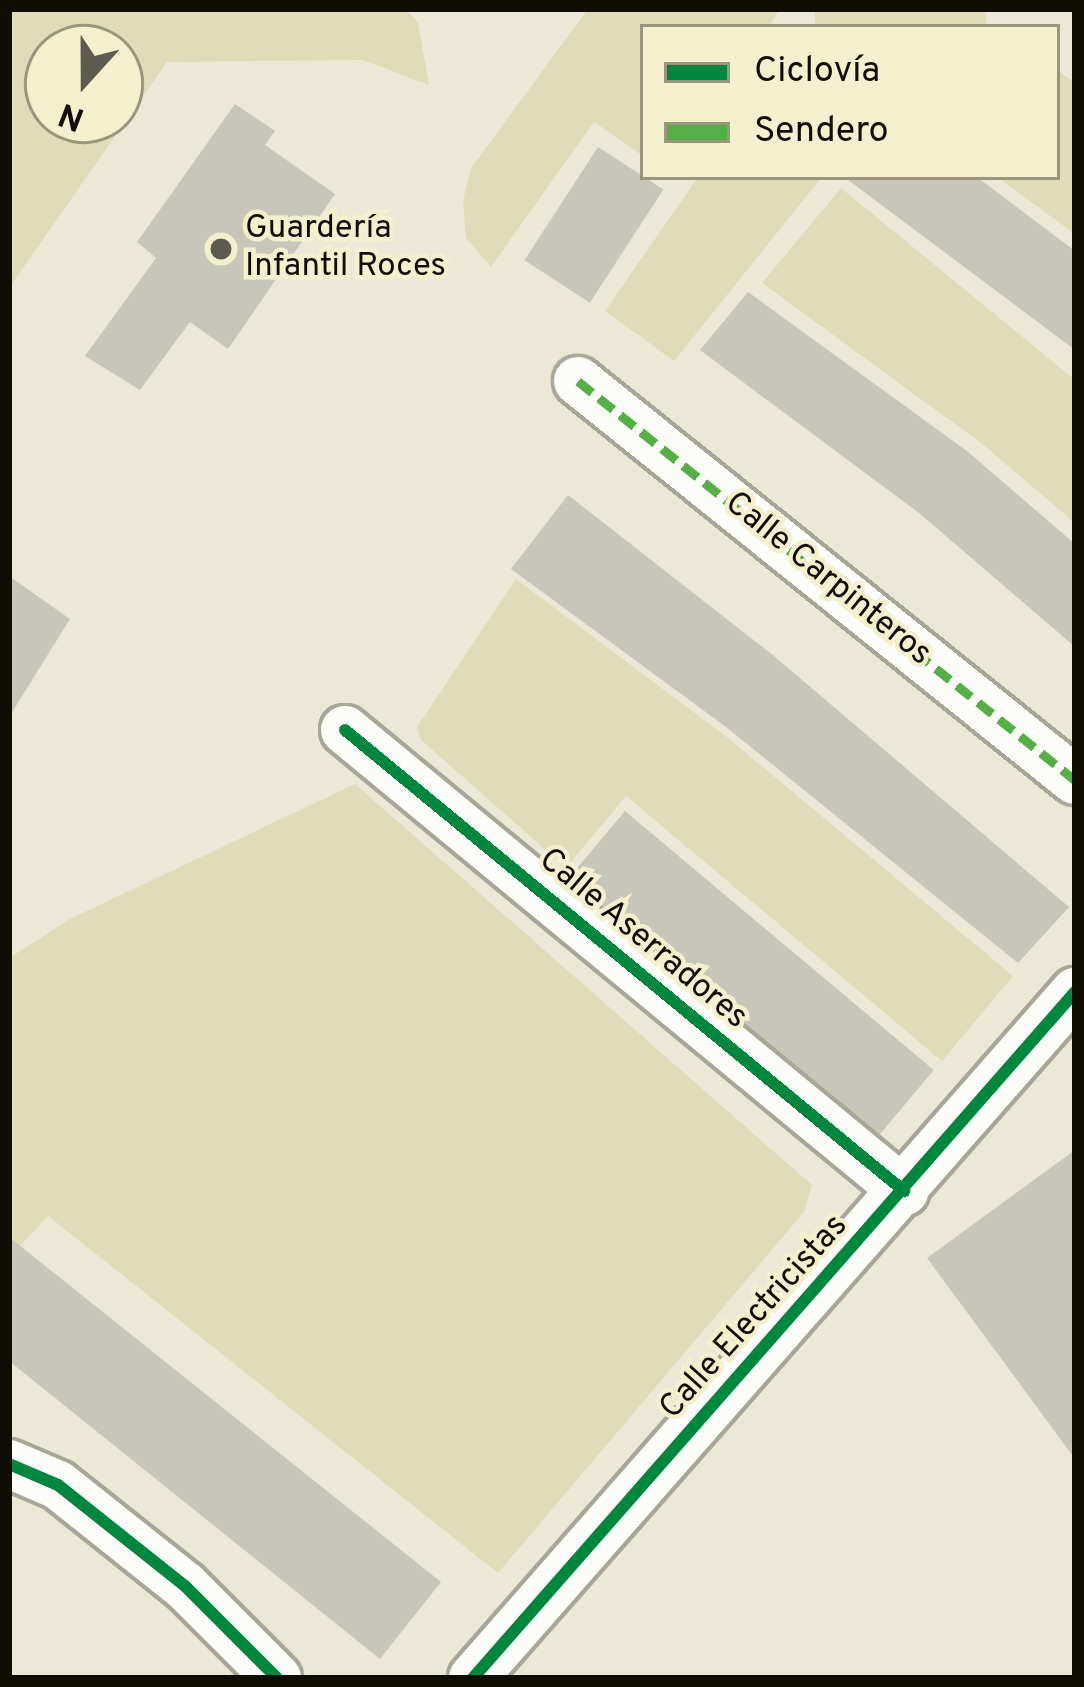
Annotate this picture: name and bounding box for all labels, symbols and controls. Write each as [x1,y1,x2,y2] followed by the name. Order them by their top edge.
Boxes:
[24,24,144,144] north arrow
[640,24,1060,180] legend
[754,49,880,95] text: Ciclovía
[54,91,91,139] text: N
[754,109,889,155] text: Sendero
[245,210,446,288] place label: Guardería Infantil Roces
[208,236,234,262] marker: Guardería Infantil Roces
[716,485,938,675] street label: Calle Carpinteros
[529,841,755,1039] street label: Calle Aserradores
[653,1208,857,1428] street label: Calle Electricistas

